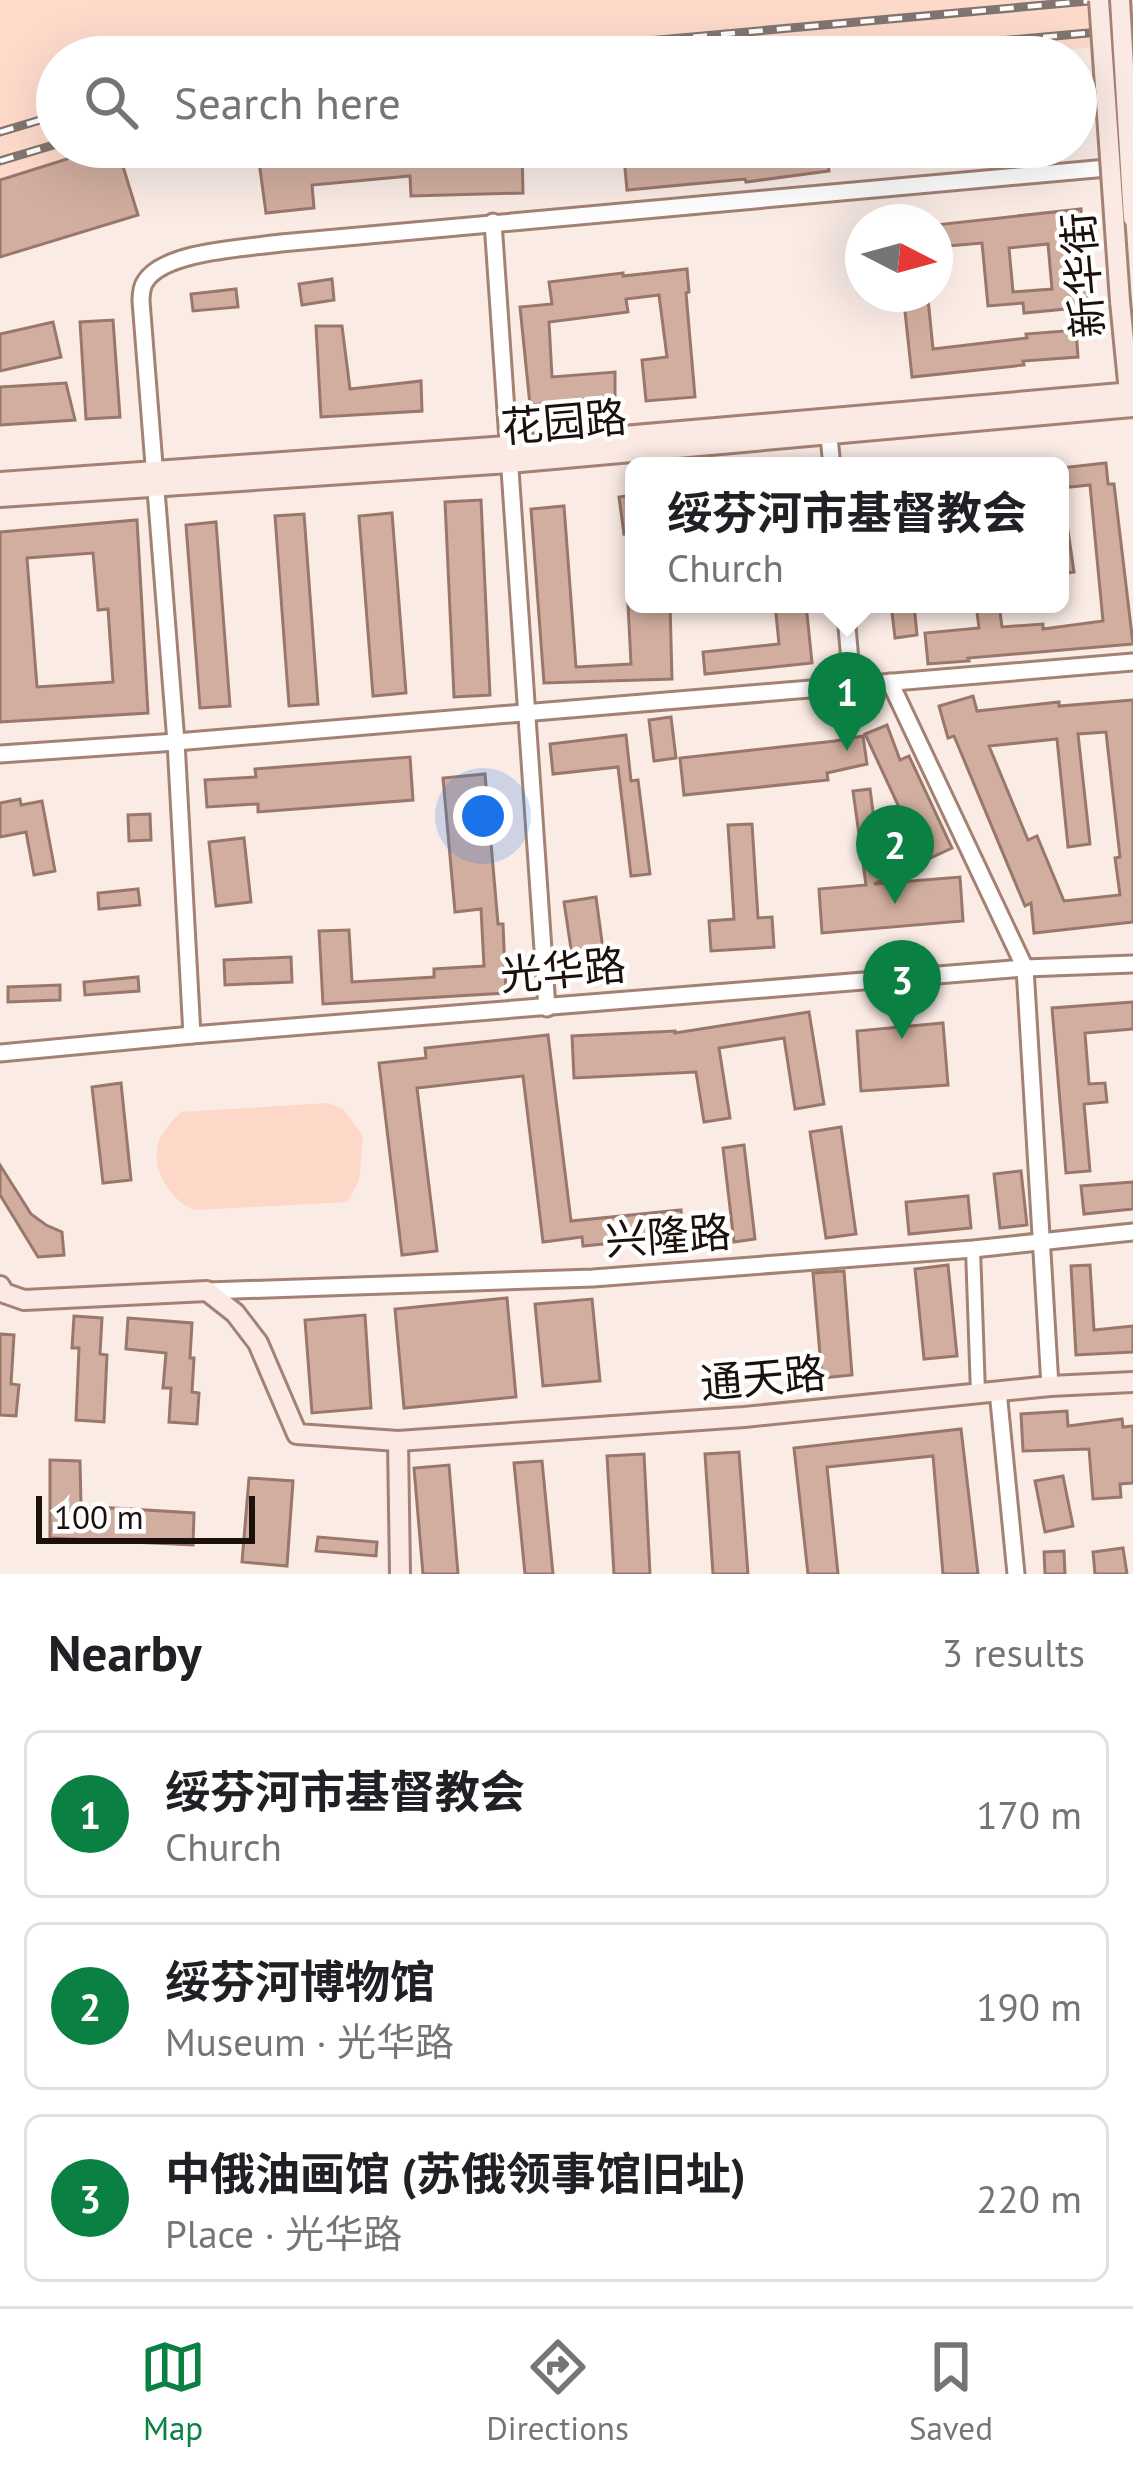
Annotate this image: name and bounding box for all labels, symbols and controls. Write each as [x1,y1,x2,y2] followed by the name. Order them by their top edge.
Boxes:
[36,36,1097,168] search box
[78,69,144,135] icon: search
[174,73,401,131] text: Search here
[845,204,953,312] north arrow
[1050,210,1115,340] street label: 新华街
[499,389,629,454] street label: 花园路
[625,457,1069,613] popup
[667,483,1027,541] text: 绥芬河市基督教会
[667,542,784,593] text: Church
[808,652,886,751] pin: 1
[453,786,513,846] your location
[856,805,934,904] pin: 2
[498,937,628,1002] street label: 光华路
[863,940,941,1039] pin: 3
[603,1204,733,1267] street label: 兴隆路
[698,1345,828,1410] street label: 通天路
[36,1490,255,1543] scale bar
[54,1495,144,1538] text: 100 m
[48,1619,202,1685] text: Nearby
[942,1627,1085,1678] text: 3 results
[165,1762,525,1820] text: 绥芬河市基督教会
[79,1789,101,1840] text: 1
[976,1789,1082,1840] text: 170 m
[165,1821,282,1872] text: Church
[165,1952,435,2010] text: 绥芬河博物馆
[79,1981,101,2032] text: 2
[976,1981,1082,2032] text: 190 m
[165,2016,454,2067] text: Museum · 光华路
[165,2144,746,2202] text: 中俄油画馆 (苏俄领事馆旧址)
[79,2173,101,2224] text: 3
[976,2173,1082,2224] text: 220 m
[165,2208,402,2259] text: Place · 光华路
[140,2334,206,2449] tab: Map
[486,2334,629,2449] tab: Directions
[909,2334,993,2449] tab: Saved

